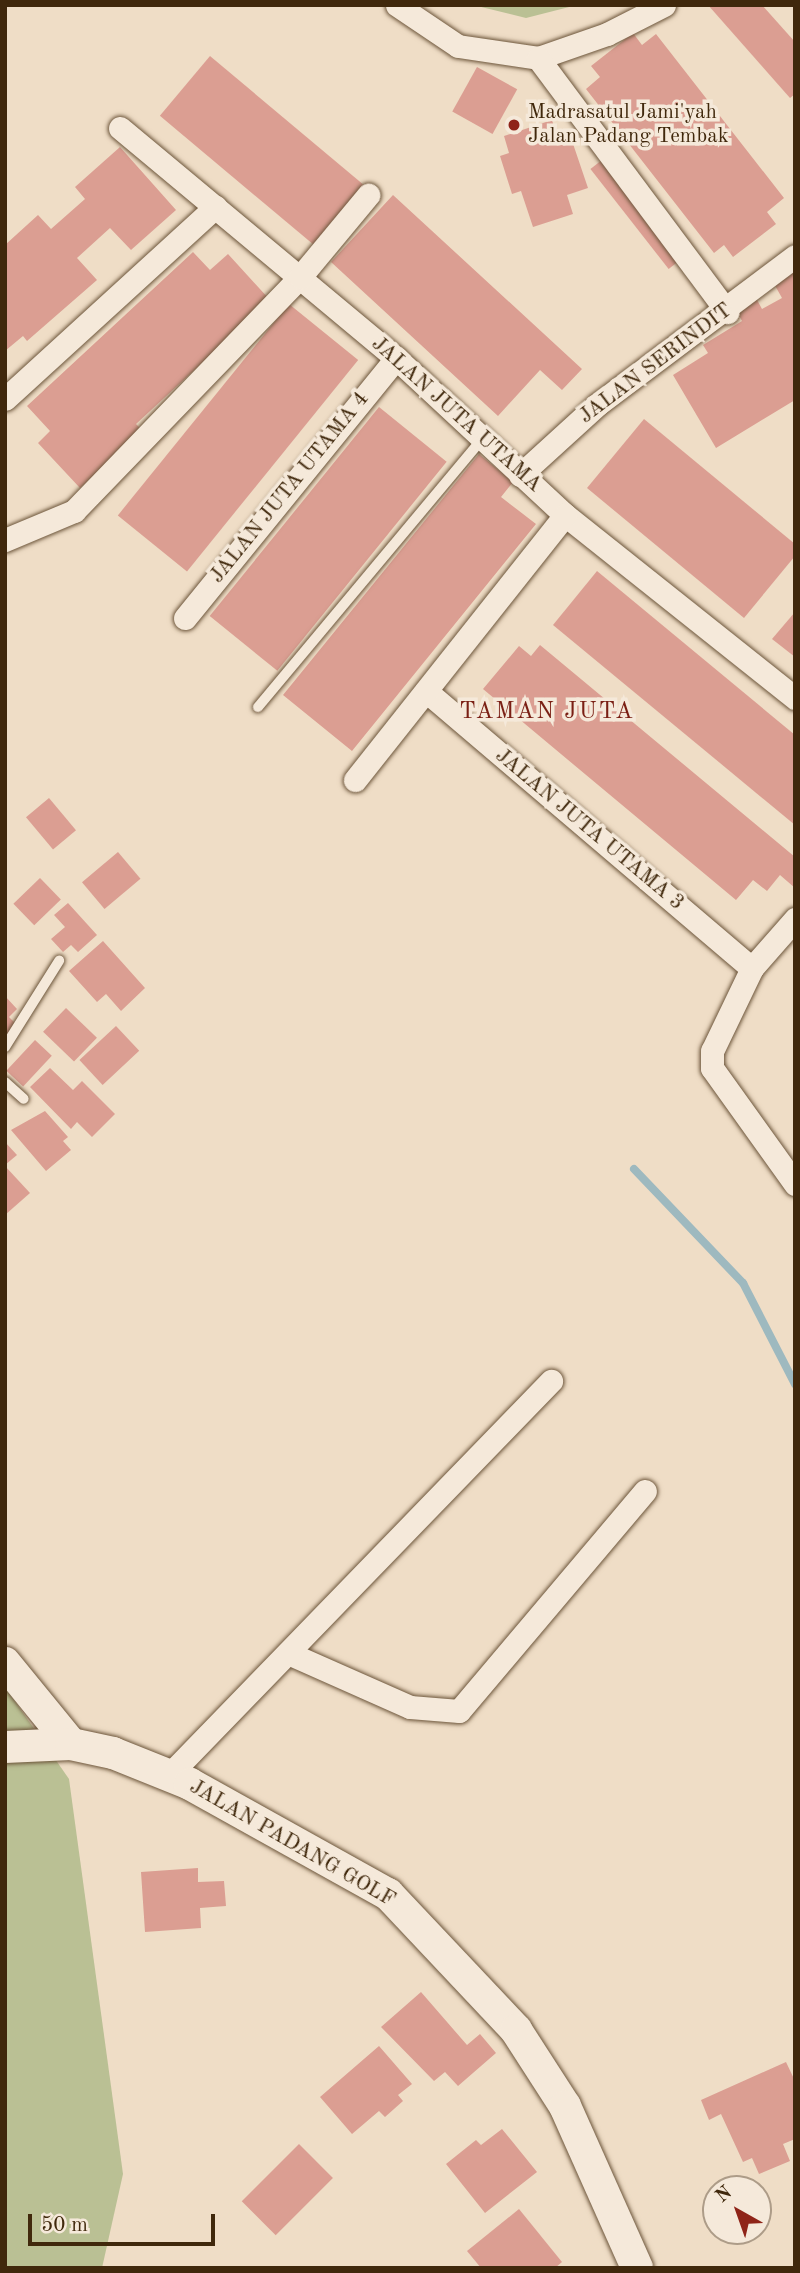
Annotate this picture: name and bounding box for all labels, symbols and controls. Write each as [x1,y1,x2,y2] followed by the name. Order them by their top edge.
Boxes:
[528,100,729,150] place label: Madrasatul Jami'yah Jalan Padang Tembak
[506,117,522,133] marker: Madrasatul Jami'yah Jalan Padang Tembak
[575,298,737,430] street label: JALAN SERINDIT
[366,332,546,498] street label: JALAN JUTA UTAMA
[205,387,375,589] street label: JALAN JUTA UTAMA 4
[460,698,634,726] district label: TAMAN JUTA
[490,744,688,916] street label: JALAN JUTA UTAMA 3
[185,1775,399,1913] street label: JALAN PADANG GOLF
[702,2175,772,2245] north arrow
[713,2183,736,2207] text: N
[32,2200,219,2244] scale bar
[41,2215,88,2236] text: 50 m

